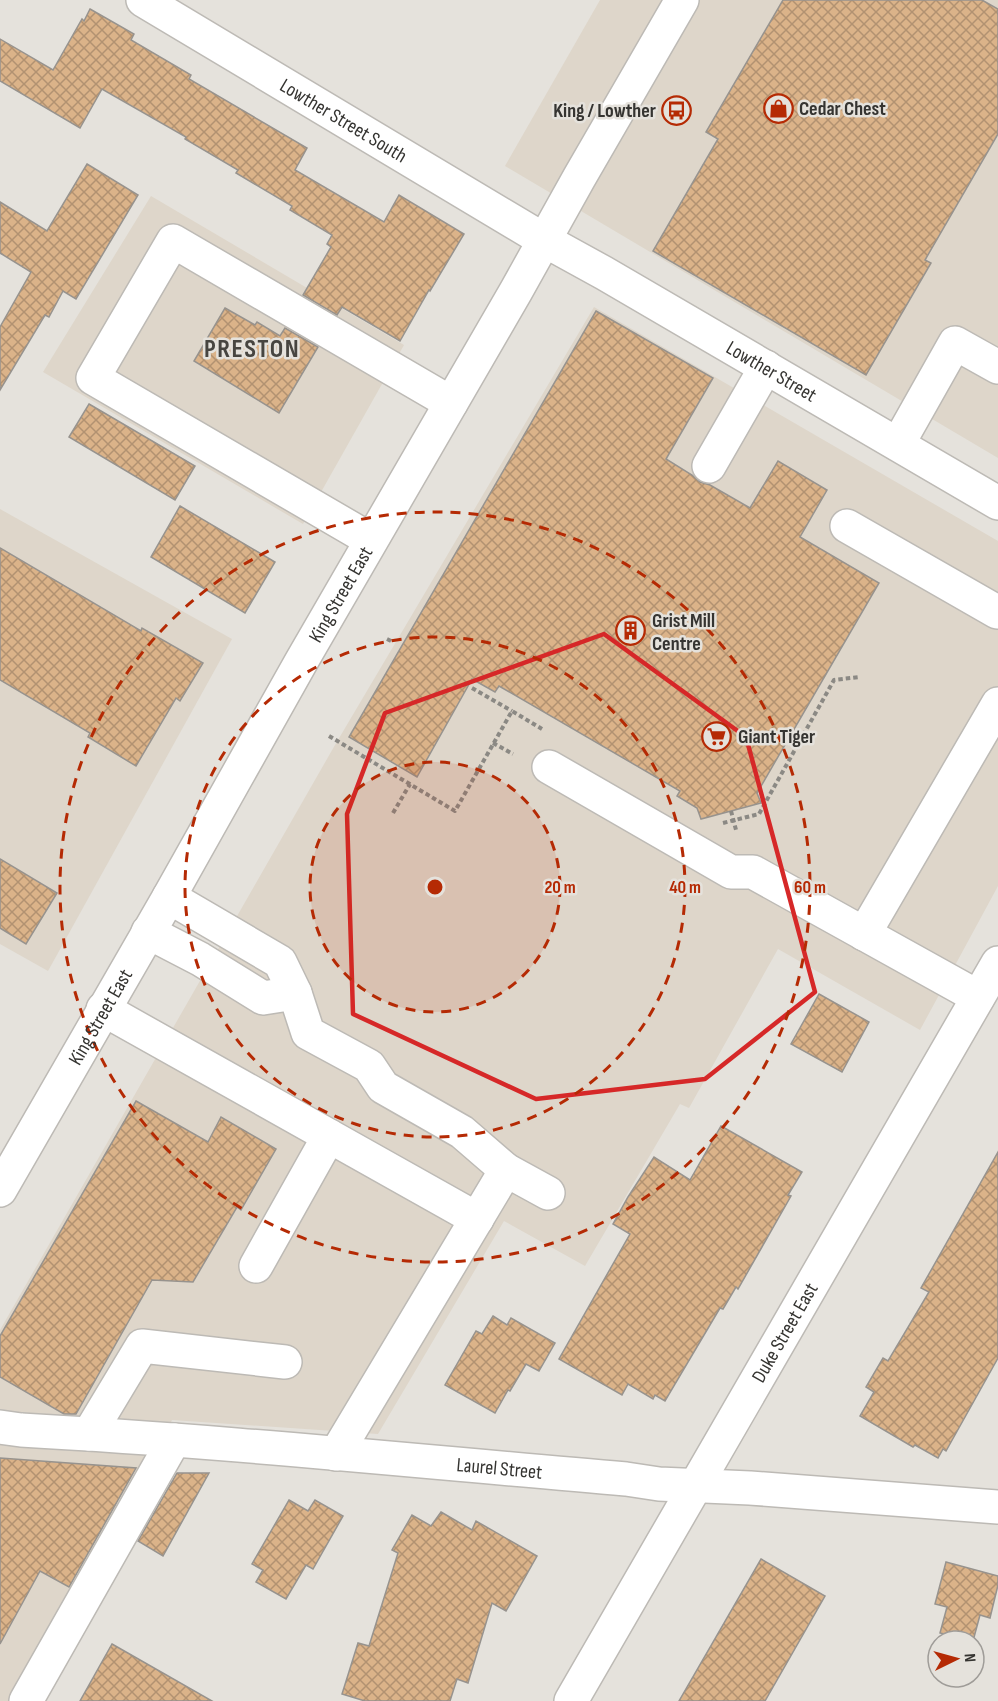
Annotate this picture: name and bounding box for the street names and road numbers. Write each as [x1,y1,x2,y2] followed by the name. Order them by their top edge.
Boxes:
[275,74,411,168] street label: Lowther Street South
[722,336,821,407] street label: Lowther Street
[304,543,378,647] street label: King Street East
[64,965,138,1070] street label: King Street East
[747,1279,823,1387] street label: Duke Street East
[455,1453,543,1485] street label: Laurel Street

